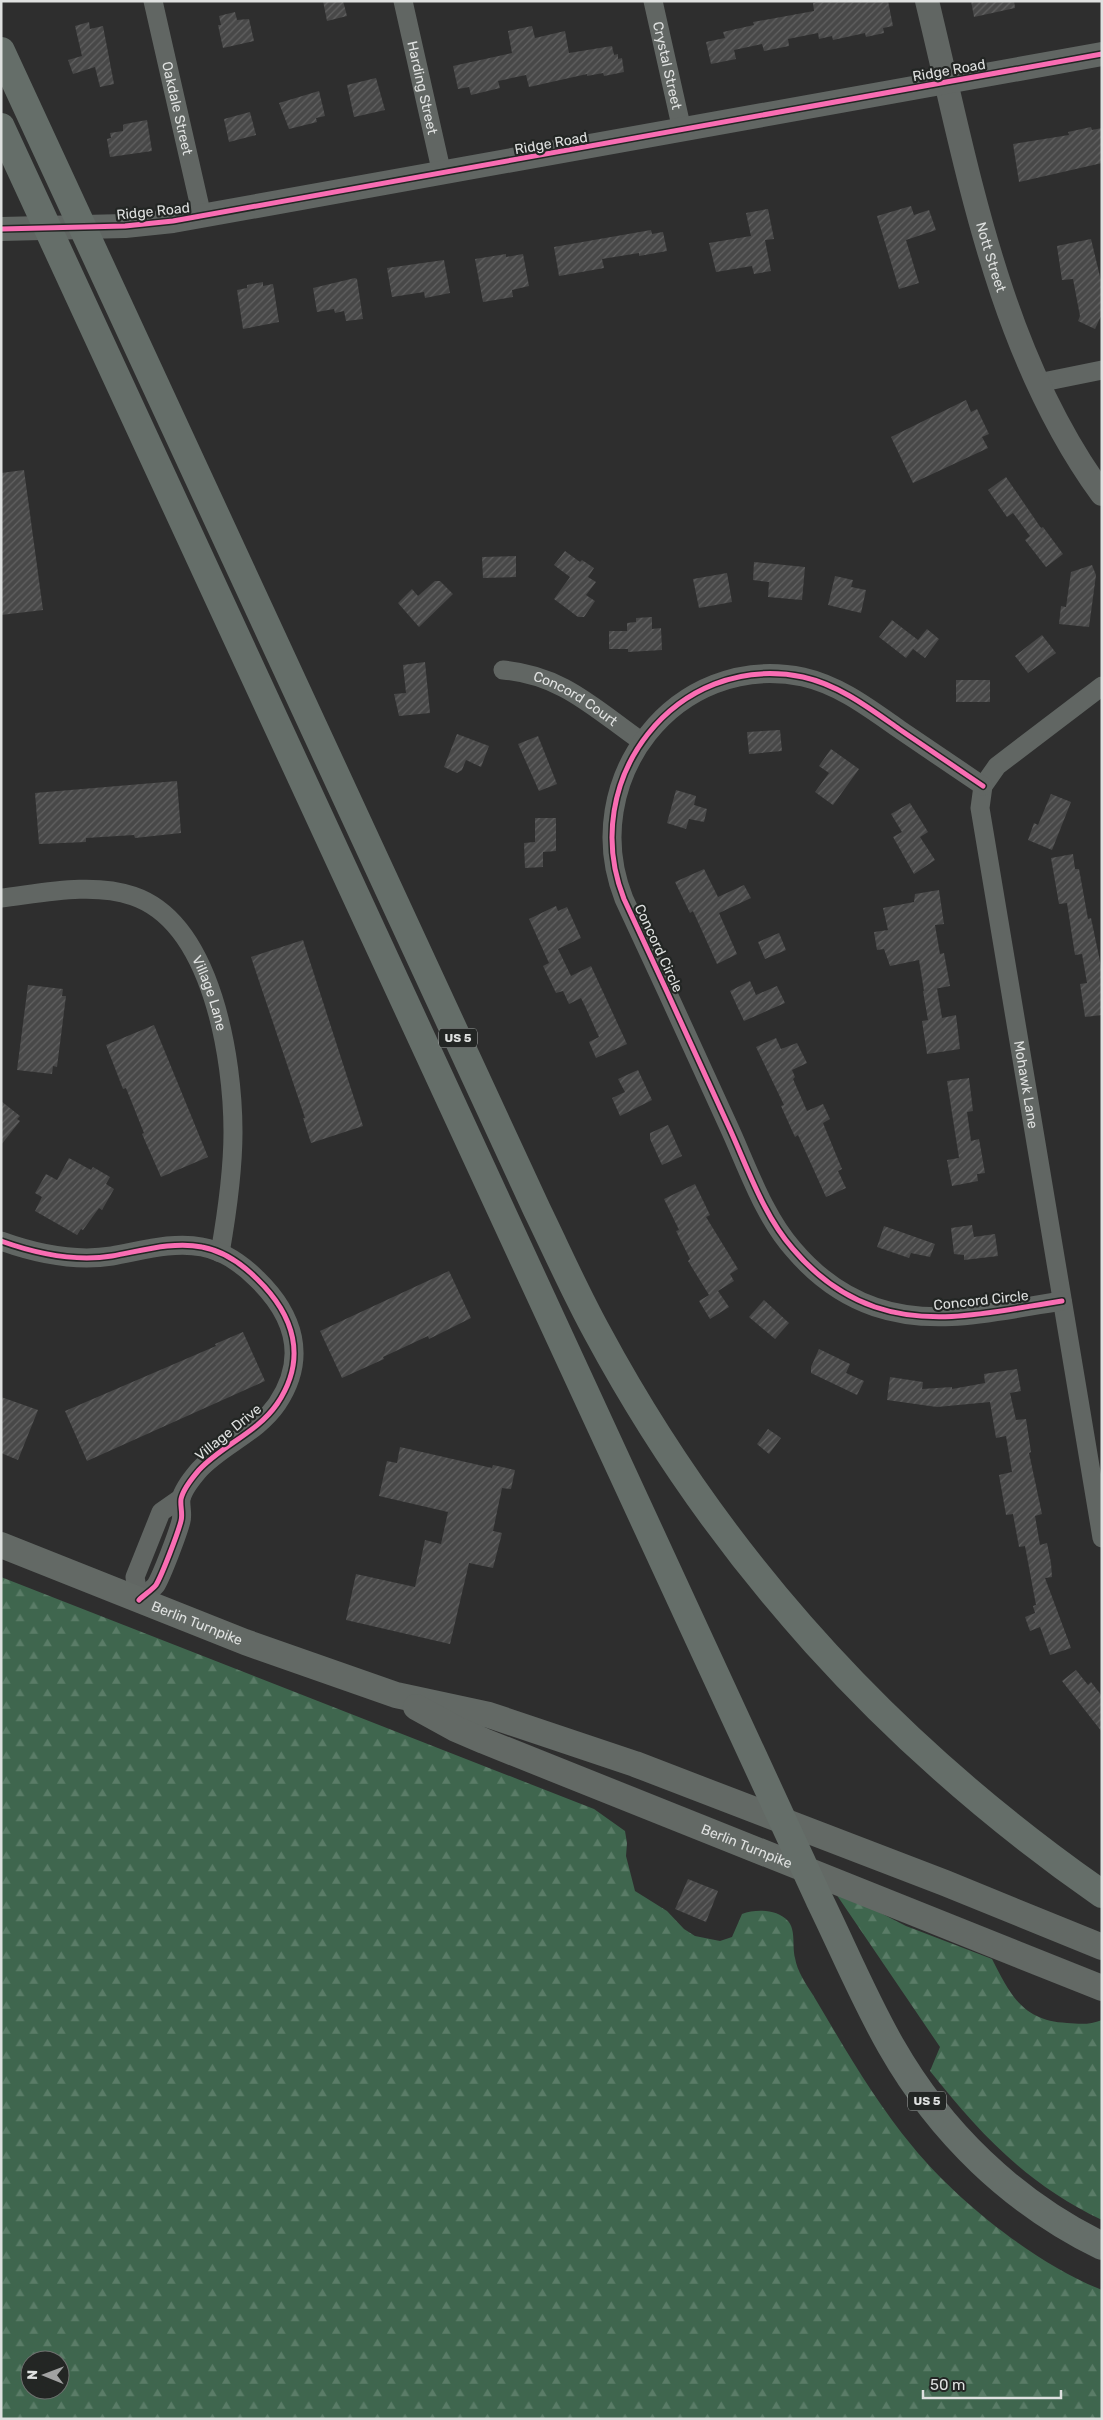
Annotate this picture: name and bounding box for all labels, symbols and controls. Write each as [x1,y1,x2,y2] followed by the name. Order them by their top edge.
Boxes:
[649,20,685,112] street label: Crystal Street
[403,40,441,137] street label: Harding Street
[911,56,987,85] street label: Ridge Road
[158,60,196,157] street label: Oakdale Street
[513,129,589,158] street label: Ridge Road
[116,199,191,224] street label: Ridge Road
[972,220,1010,295] street label: Nott Street
[531,668,621,730] street label: Concord Court
[631,901,686,995] street label: Concord Circle
[188,953,230,1033] street label: Village Lane
[439,1028,477,1048] road number: US 5
[1010,1039,1041,1130] street label: Mohawk Lane
[933,1287,1030,1314] street label: Concord Circle
[192,1400,265,1464] street label: Village Drive
[149,1598,245,1649] street label: Berlin Turnpike
[698,1821,795,1872] street label: Berlin Turnpike
[908,2092,946,2110] road number: US 5
[20,2350,70,2400] north arrow
[923,2368,1060,2400] scale bar
[24,2370,41,2380] text: N
[930,2376,965,2394] text: 50 m

